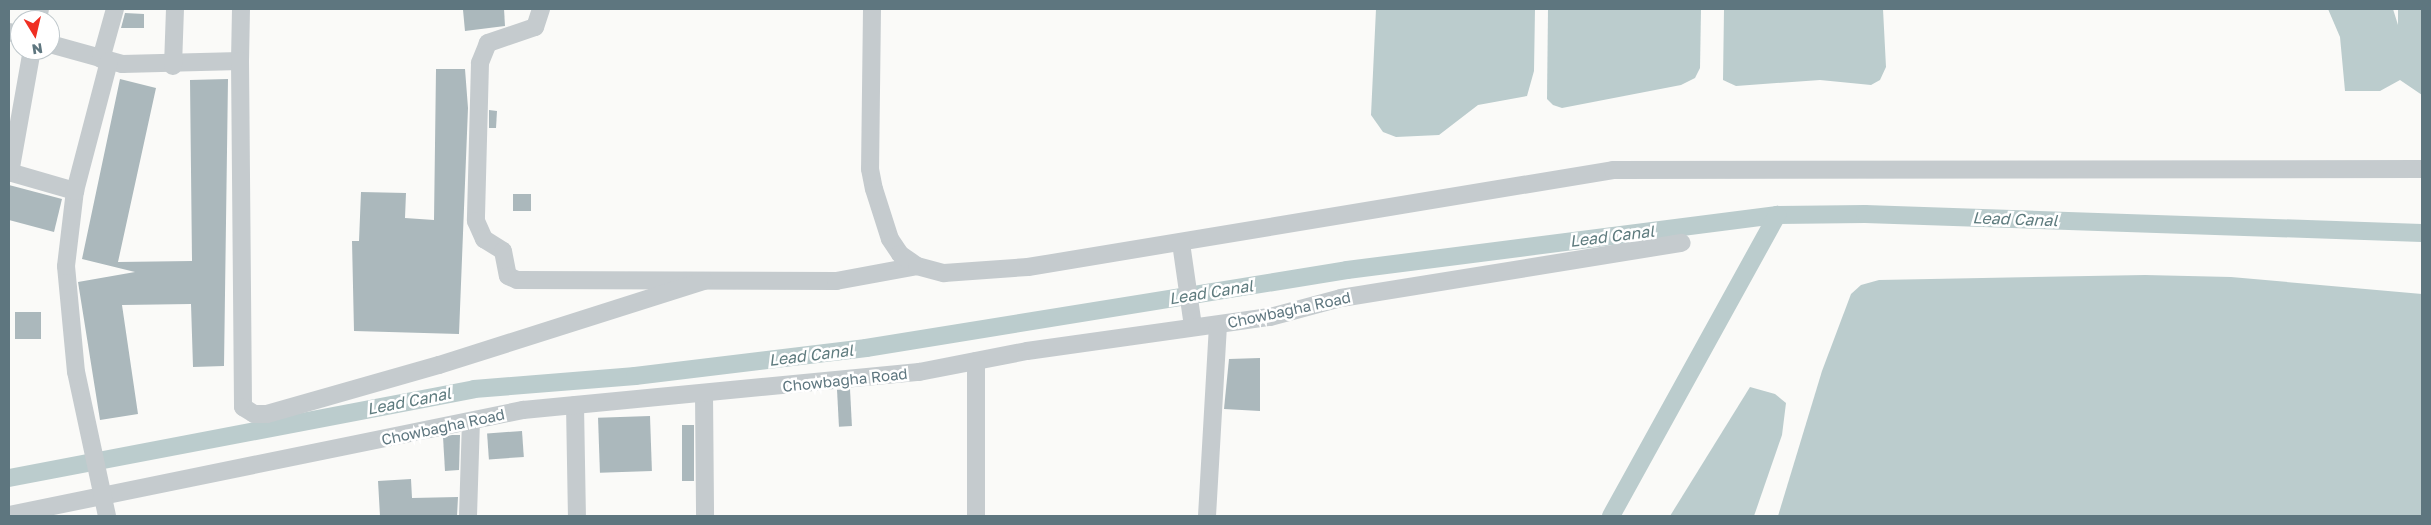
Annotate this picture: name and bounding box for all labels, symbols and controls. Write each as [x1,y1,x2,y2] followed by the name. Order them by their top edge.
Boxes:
[10,10,60,60] north arrow
[31,40,44,59] text: N
[1972,208,2058,230] water label: Lead Canal
[1569,221,1655,251] water label: Lead Canal
[1168,276,1254,308] water label: Lead Canal
[1226,288,1352,332] street label: Chowbagha Road
[768,340,854,370] water label: Lead Canal
[782,364,908,396] street label: Chowbagha Road
[365,383,453,419] water label: Lead Canal
[380,405,506,449] street label: Chowbagha Road

